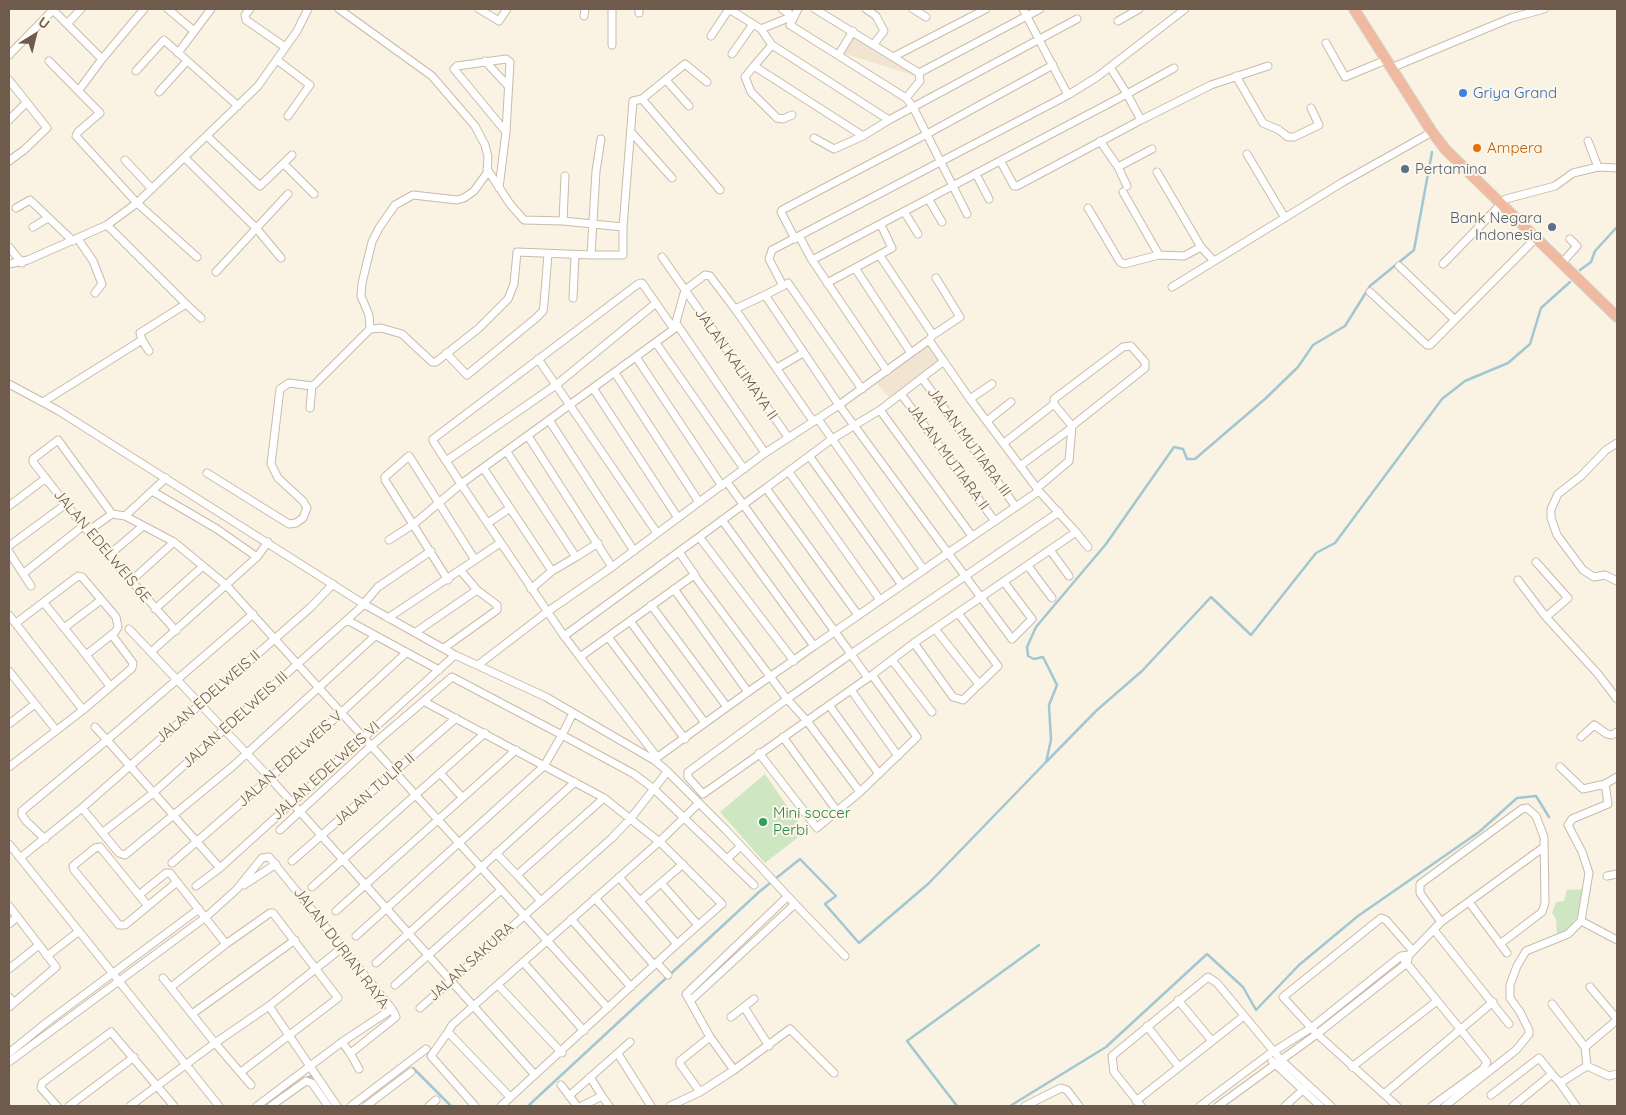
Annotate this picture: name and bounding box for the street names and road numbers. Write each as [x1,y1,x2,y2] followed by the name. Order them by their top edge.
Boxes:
[691,304,781,424] street label: JALAN KALIMAYA II
[923,384,1015,500] street label: JALAN MUTIARA III
[903,400,993,514] street label: JALAN MUTIARA II
[49,486,155,606] street label: JALAN EDELWEIS 6E
[152,647,264,747] street label: JALAN EDELWEIS II
[178,668,292,772] street label: JALAN EDELWEIS III
[234,707,346,811] street label: JALAN EDELWEIS V
[268,718,384,824] street label: JALAN EDELWEIS VI
[329,749,419,831] street label: JALAN TULIP II
[289,884,393,1012] street label: JALAN DURIAN RAYA
[424,919,518,1005] street label: JALAN SAKURA

